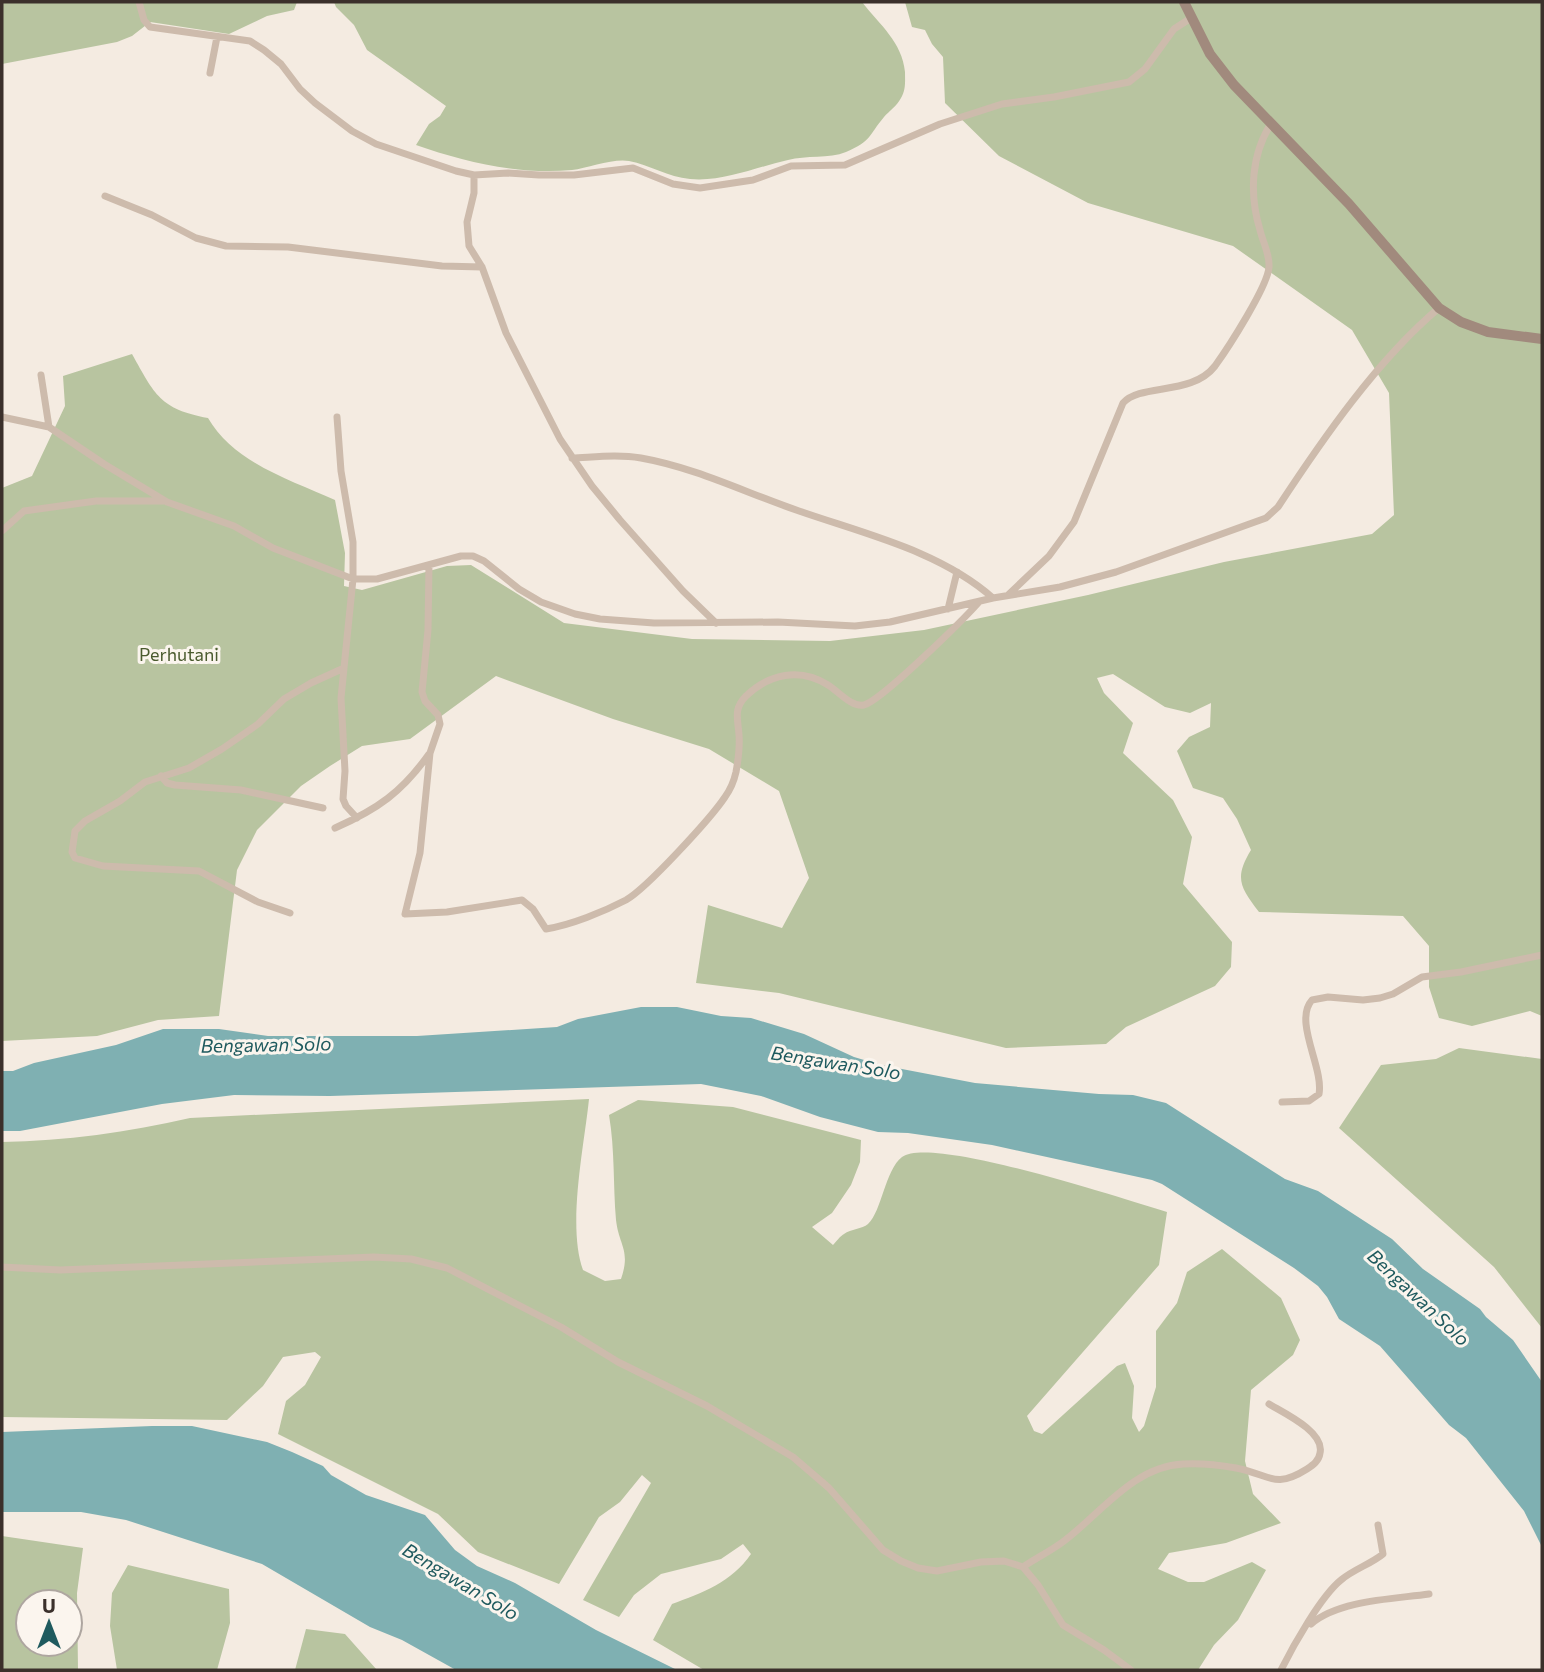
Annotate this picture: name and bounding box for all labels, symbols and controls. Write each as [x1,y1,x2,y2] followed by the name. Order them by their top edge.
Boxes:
[139,643,219,665] park label: Perhutani
[200,1031,332,1057] water label: Bengawan Solo
[769,1040,903,1084] water label: Bengawan Solo
[1363,1244,1475,1350] water label: Bengawan Solo
[399,1537,523,1625] water label: Bengawan Solo
[14,1588,84,1658] north arrow
[42,1594,56,1617] text: U

